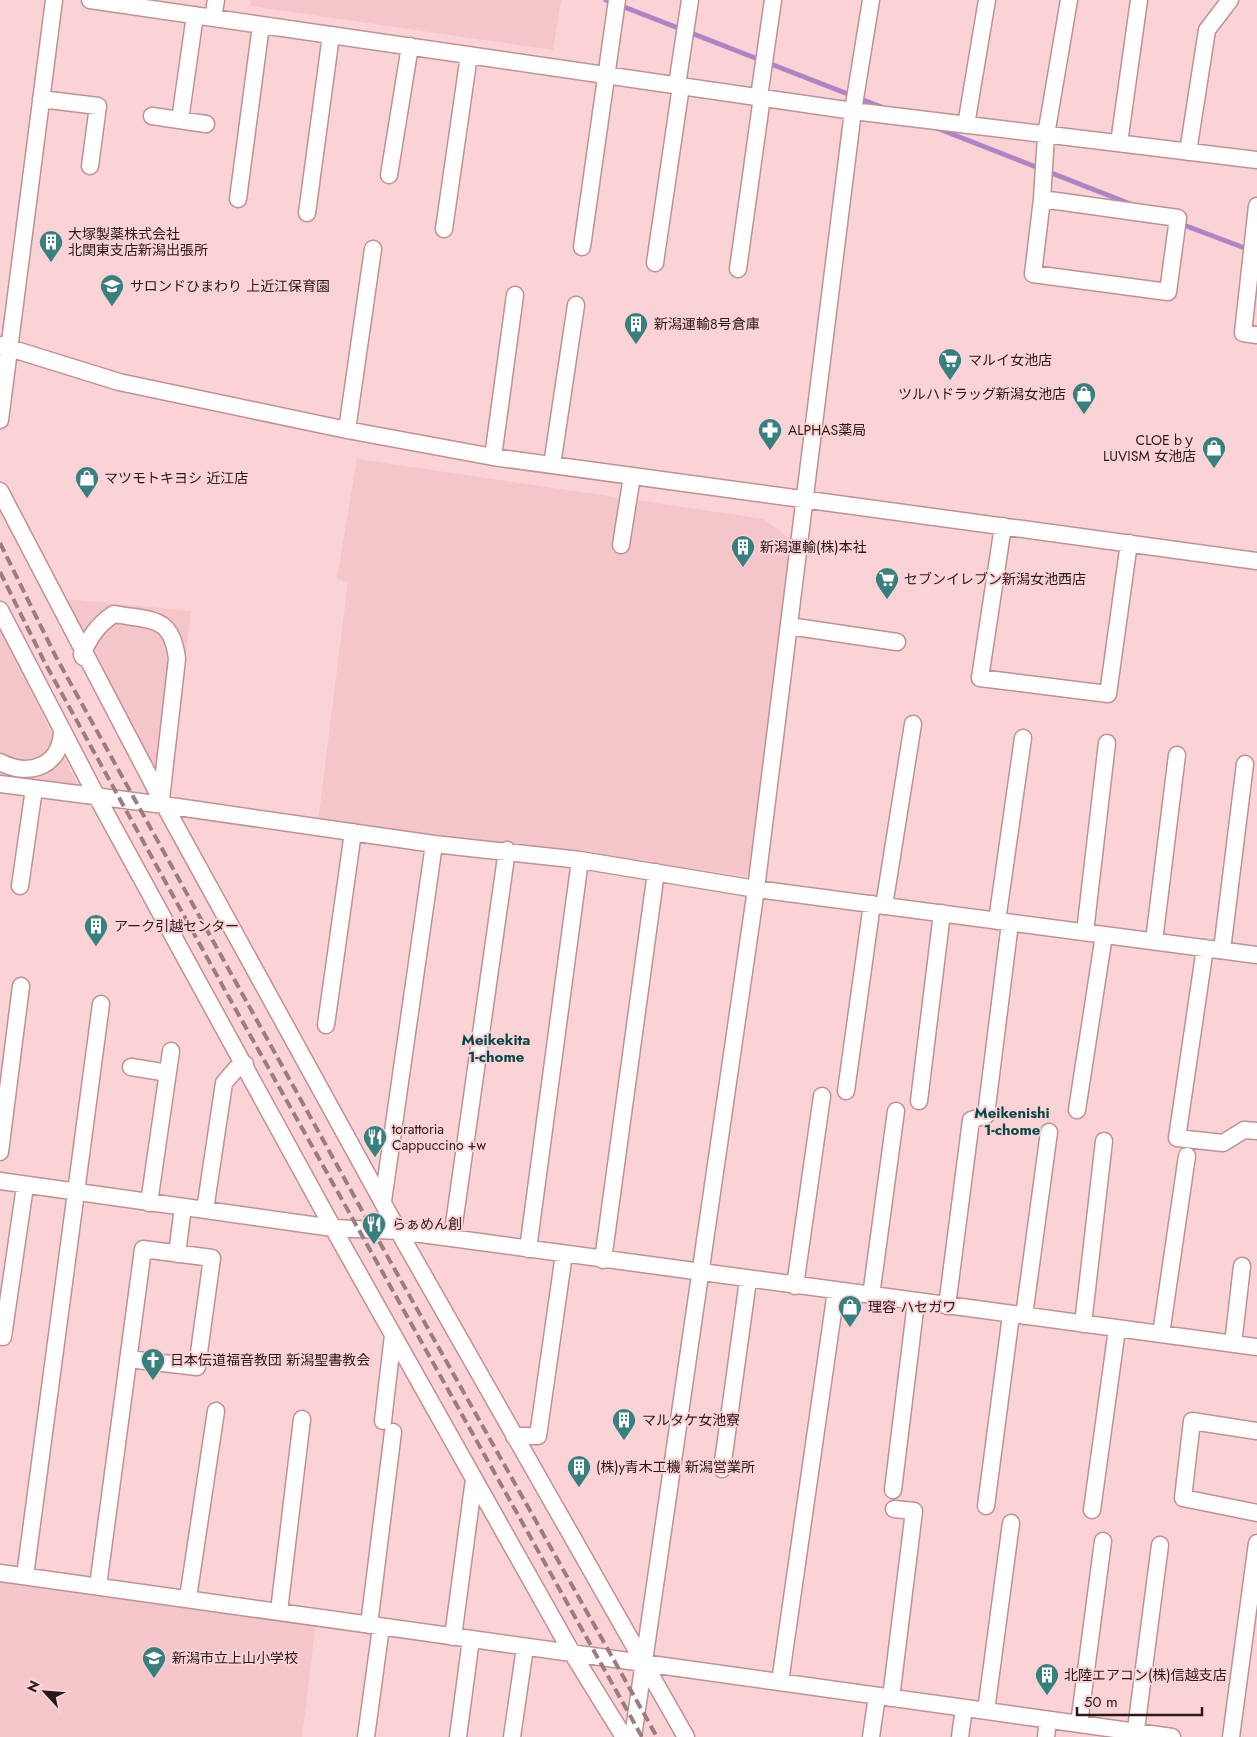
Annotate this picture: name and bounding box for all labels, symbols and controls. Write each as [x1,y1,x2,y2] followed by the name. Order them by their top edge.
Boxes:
[68,224,208,260] place label: 大塚製薬株式会社 北関東支店新潟出張所
[38,229,64,263] building icon: 大塚製薬株式会社 北関東支店新潟出張所
[99,273,125,307] school or university icon: サロンドひまわり 上近江保育園
[130,276,330,296] place label: サロンドひまわり 上近江保育園
[623,311,649,345] building icon: 新潟運輸8号倉庫
[654,314,760,334] place label: 新潟運輸8号倉庫
[937,347,963,381] supermarket icon: マルイ女池店
[968,350,1052,370] place label: マルイ女池店
[1071,381,1097,415] shop icon: ツルハドラッグ新潟女池店
[898,384,1066,404] place label: ツルハドラッグ新潟女池店
[757,417,783,451] pharmacy icon: ALPHAS薬局
[788,420,866,440] place label: ALPHAS薬局
[1103,430,1196,466] place label: CLOE bｙ LUVISM 女池店
[1201,435,1227,469] shop icon: CLOE bｙ LUVISM 女池店
[74,465,100,499] shop icon: マツモトキヨシ 近江店
[104,468,248,488] place label: マツモトキヨシ 近江店
[730,534,756,568] building icon: 新潟運輸(株)本社
[760,537,867,557] place label: 新潟運輸(株)本社
[874,566,900,600] supermarket icon: セブンイレブン新潟女池西店
[904,569,1086,589] place label: セブンイレブン新潟女池西店
[83,913,109,947] building icon: アーク引越センター
[114,916,239,936] place label: アーク引越センター
[462,1029,530,1068] district label: Meikekita 1-chome
[974,1102,1050,1141] district label: Meikenishi 1-chome
[392,1119,486,1155] place label: torattoria Cappuccino +w
[362,1124,388,1158] restaurant icon: torattoria Cappuccino +w
[361,1211,387,1245] restaurant icon: らぁめん創
[392,1214,462,1234] place label: らぁめん創
[837,1294,863,1328] shop icon: 理容 ハセガワ
[868,1297,956,1317] place label: 理容 ハセガワ
[140,1347,166,1381] church icon: 日本伝道福音教団 新潟聖書教会
[170,1350,370,1370] place label: 日本伝道福音教団 新潟聖書教会
[611,1407,637,1441] building icon: マルタケ女池寮
[642,1410,740,1430] place label: マルタケ女池寮
[566,1454,592,1488] building icon: (株)y青木工機 新潟営業所
[596,1457,755,1477] place label: (株)y青木工機 新潟営業所
[141,1645,167,1679] school or university icon: 新潟市立上山小学校
[172,1648,298,1668] place label: 新潟市立上山小学校
[1034,1662,1060,1696] building icon: 北陸エアコン(株)信越支店
[1064,1665,1227,1685] place label: 北陸エアコン(株)信越支店
[20,1667,70,1717] north arrow
[22,1677,45,1696] text: N
[1077,1684,1202,1716] scale bar
[1084,1691,1118,1713] text: 50 m

